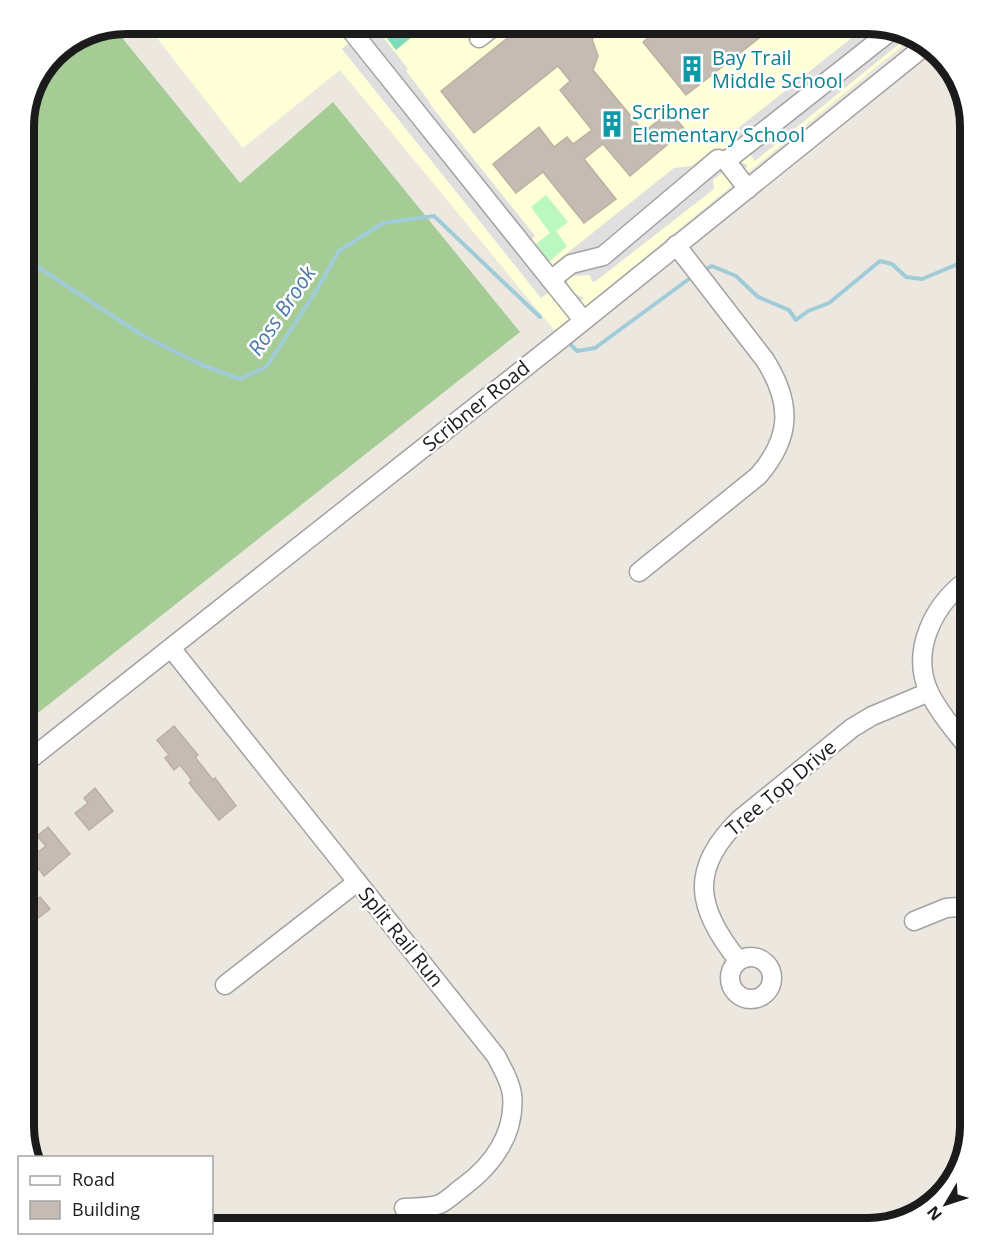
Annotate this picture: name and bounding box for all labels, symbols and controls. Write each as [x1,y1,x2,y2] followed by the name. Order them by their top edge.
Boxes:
[712,44,843,94] place label: Bay Trail Middle School
[677,54,707,84] building icon: Bay Trail Middle School
[632,98,805,148] place label: Scribner Elementary School
[597,109,627,139] building icon: Scribner Elementary School
[241,260,322,361] water label: Ross Brook
[416,354,535,457] street label: Scribner Road
[720,733,842,842] street label: Tree Top Drive
[353,881,450,992] street label: Split Rail Run
[18,1156,213,1234] legend
[72,1167,115,1191] text: Road
[916,1174,976,1234] north arrow
[72,1197,140,1221] text: Building
[922,1201,947,1225] text: N

